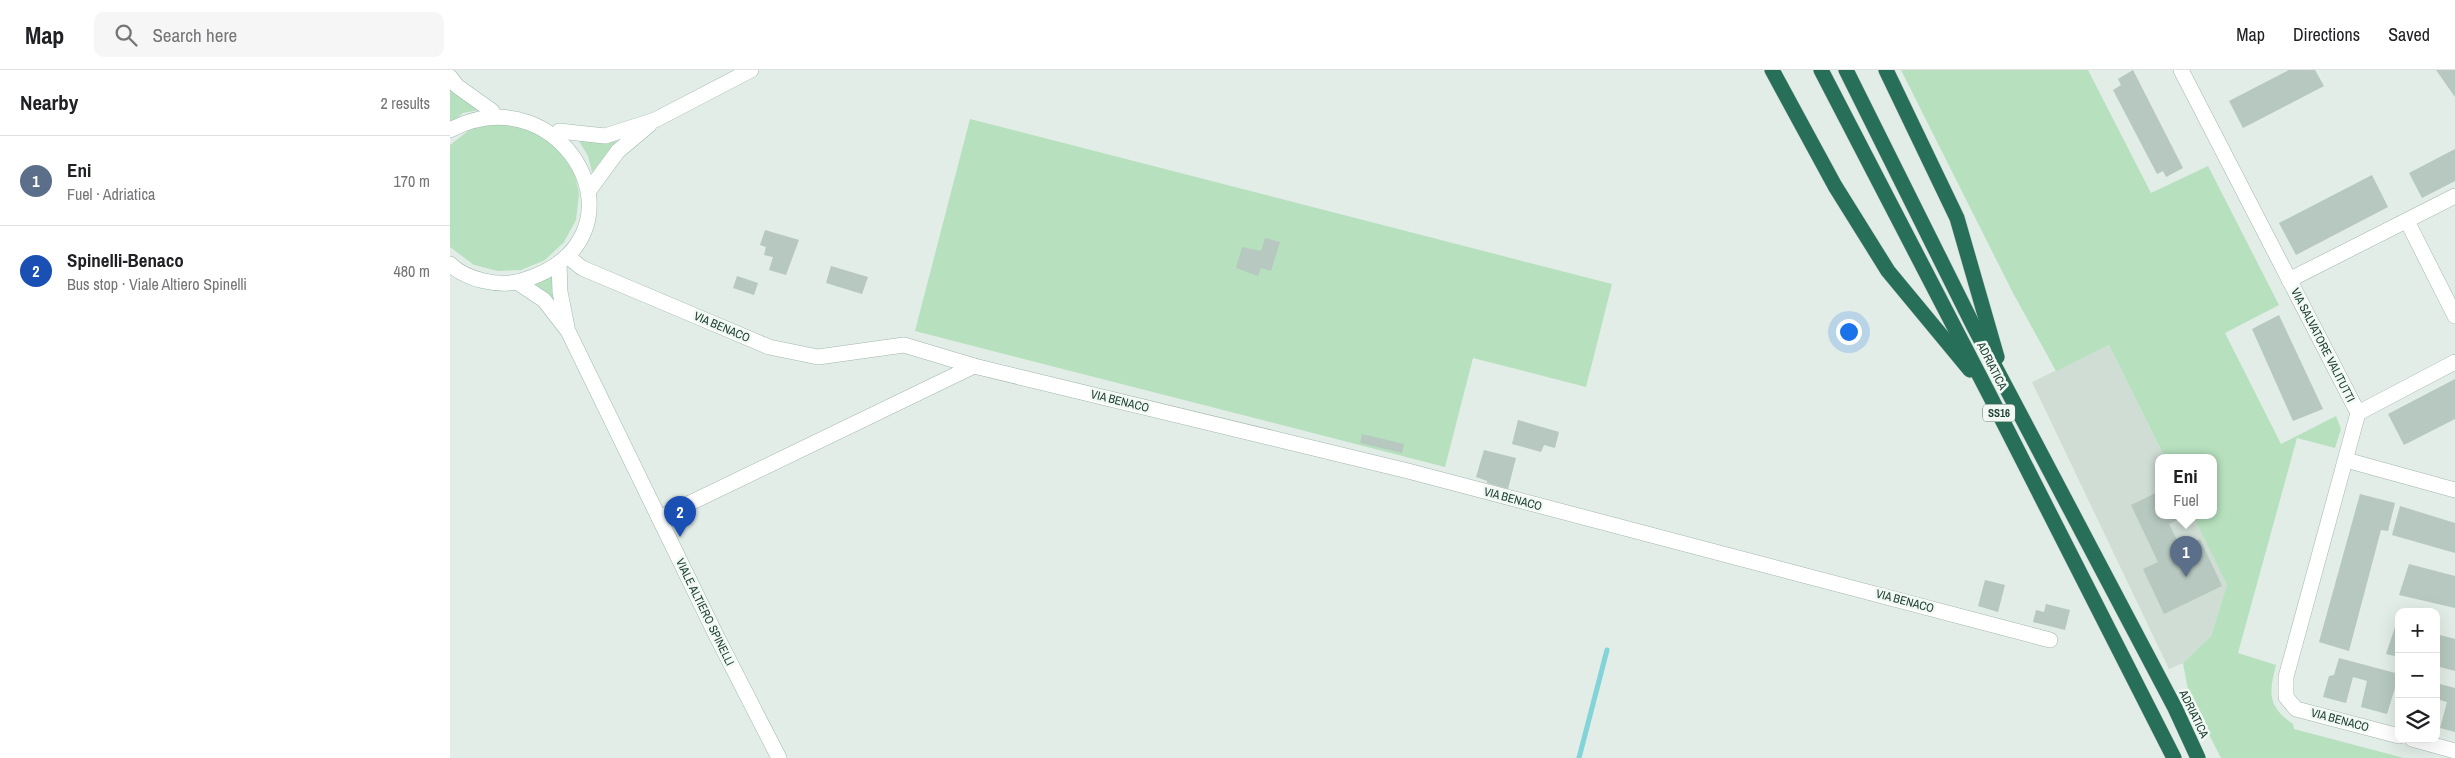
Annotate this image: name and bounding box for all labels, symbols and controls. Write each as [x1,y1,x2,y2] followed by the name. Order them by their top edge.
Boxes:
[94,12,444,57] search box
[25,19,64,51] text: Map
[112,21,140,49] icon: search
[152,22,237,48] text: Search here
[2236,22,2265,47] text: Map
[2293,22,2360,47] text: Directions
[2388,22,2430,47] text: Saved
[20,88,78,117] text: Nearby
[380,92,430,114] text: 2 results
[67,157,91,183] text: Eni
[32,170,40,192] text: 1
[394,170,430,192] text: 170 m
[67,183,155,205] text: Fuel · Adriatica
[67,247,184,273] text: Spinelli-Benaco
[32,260,40,282] text: 2
[394,260,430,282] text: 480 m
[67,273,247,295] text: Bus stop · Viale Altiero Spinelli
[2287,285,2359,405] street label: VIA SALVATORE VALITUTTI
[691,308,753,346] street label: VIA BENACO
[1836,319,1862,345] your location
[1973,338,2011,393] street label: ADRIATICA
[1089,386,1151,416] street label: VIA BENACO
[1983,404,2015,422] road number: SS16
[2155,454,2217,519] popup
[2173,463,2197,489] text: Eni
[1482,484,1544,515] street label: VIA BENACO
[2173,489,2199,511] text: Fuel
[664,496,696,537] pin: 2
[2170,536,2202,577] pin: 1
[672,556,738,668] street label: VIALE ALTIERO SPINELLI
[1874,586,1936,617] street label: VIA BENACO
[2395,608,2440,743] map controls
[2395,608,2440,653] button: +
[2395,653,2440,698] button: −
[2175,686,2213,741] street label: ADRIATICA
[2395,698,2440,743] button: layers
[2309,705,2371,736] street label: VIA BENACO

